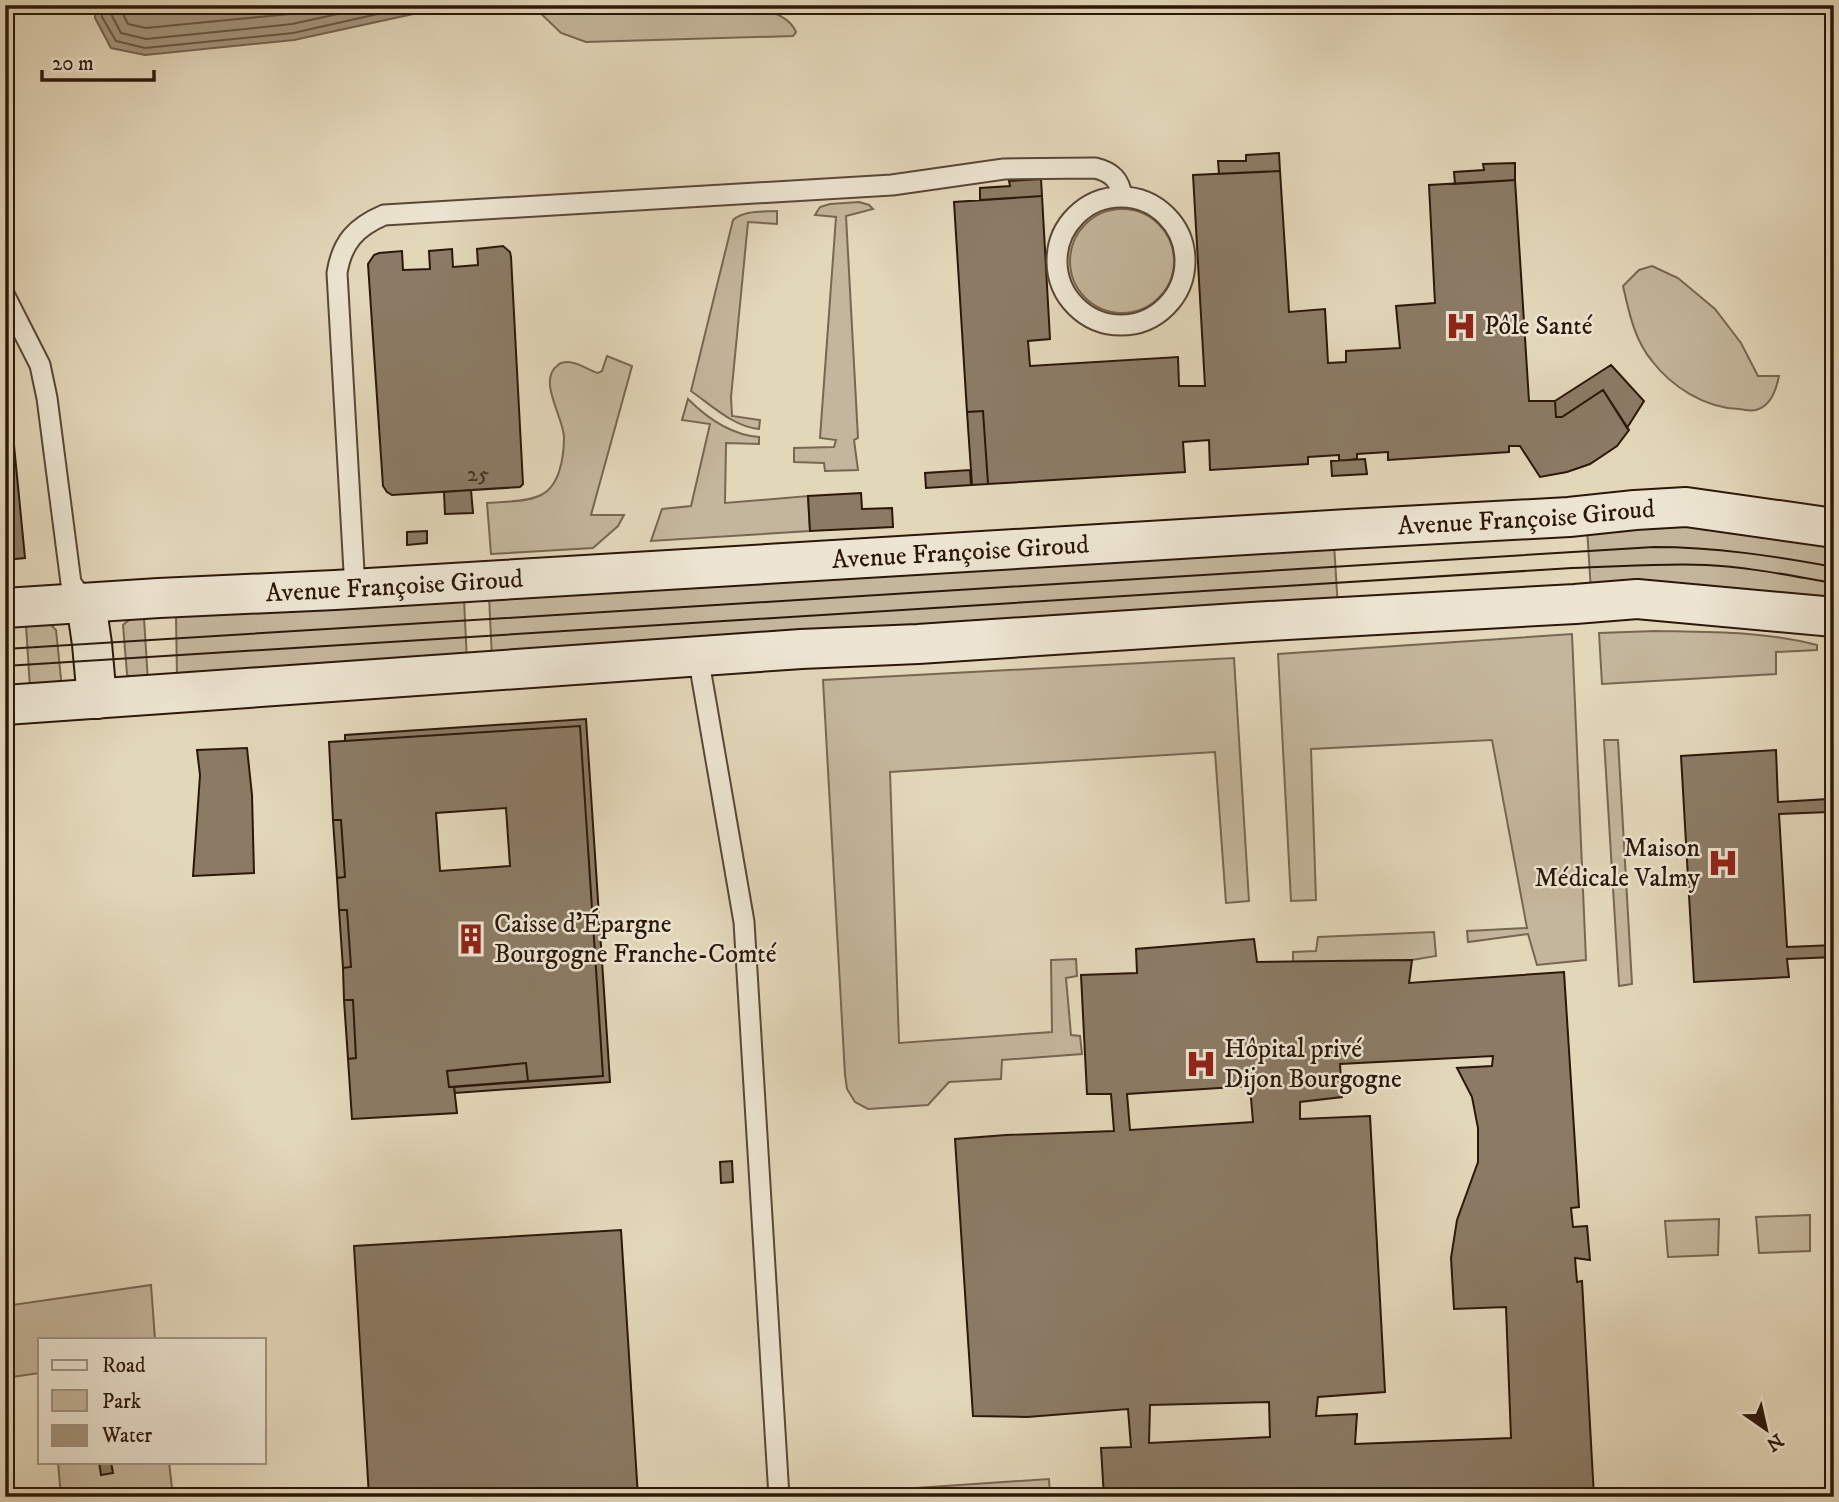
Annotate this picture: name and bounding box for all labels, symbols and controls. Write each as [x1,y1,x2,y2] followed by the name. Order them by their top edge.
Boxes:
[42,38,154,82] scale bar
[52,51,94,77] text: 20 m
[1444,309,1478,343] hospital icon: Pôle Santé
[1484,310,1593,343] place label: Pôle Santé
[467,460,489,489] house number: 25
[1397,492,1656,543] street label: Avenue Françoise Giroud
[831,528,1090,577] street label: Avenue Françoise Giroud
[265,562,524,610] street label: Avenue Françoise Giroud
[1534,832,1701,895] place label: Maison Médicale Valmy
[1706,846,1740,880] hospital icon: Maison Médicale Valmy
[494,908,777,971] place label: Caisse d'Épargne Bourgogne Franche-Comté
[454,922,488,956] building icon: Caisse d'Épargne Bourgogne Franche-Comté
[1224,1033,1402,1096] place label: Hôpital privé Dijon Bourgogne
[1184,1047,1218,1081] hospital icon: Hôpital privé Dijon Bourgogne
[38,1338,266,1464] legend
[102,1353,146,1379] text: Road
[102,1389,142,1415] text: Park
[1730,1394,1800,1464] north arrow
[101,1423,152,1449] text: Water
[1761,1428,1788,1456] text: N

